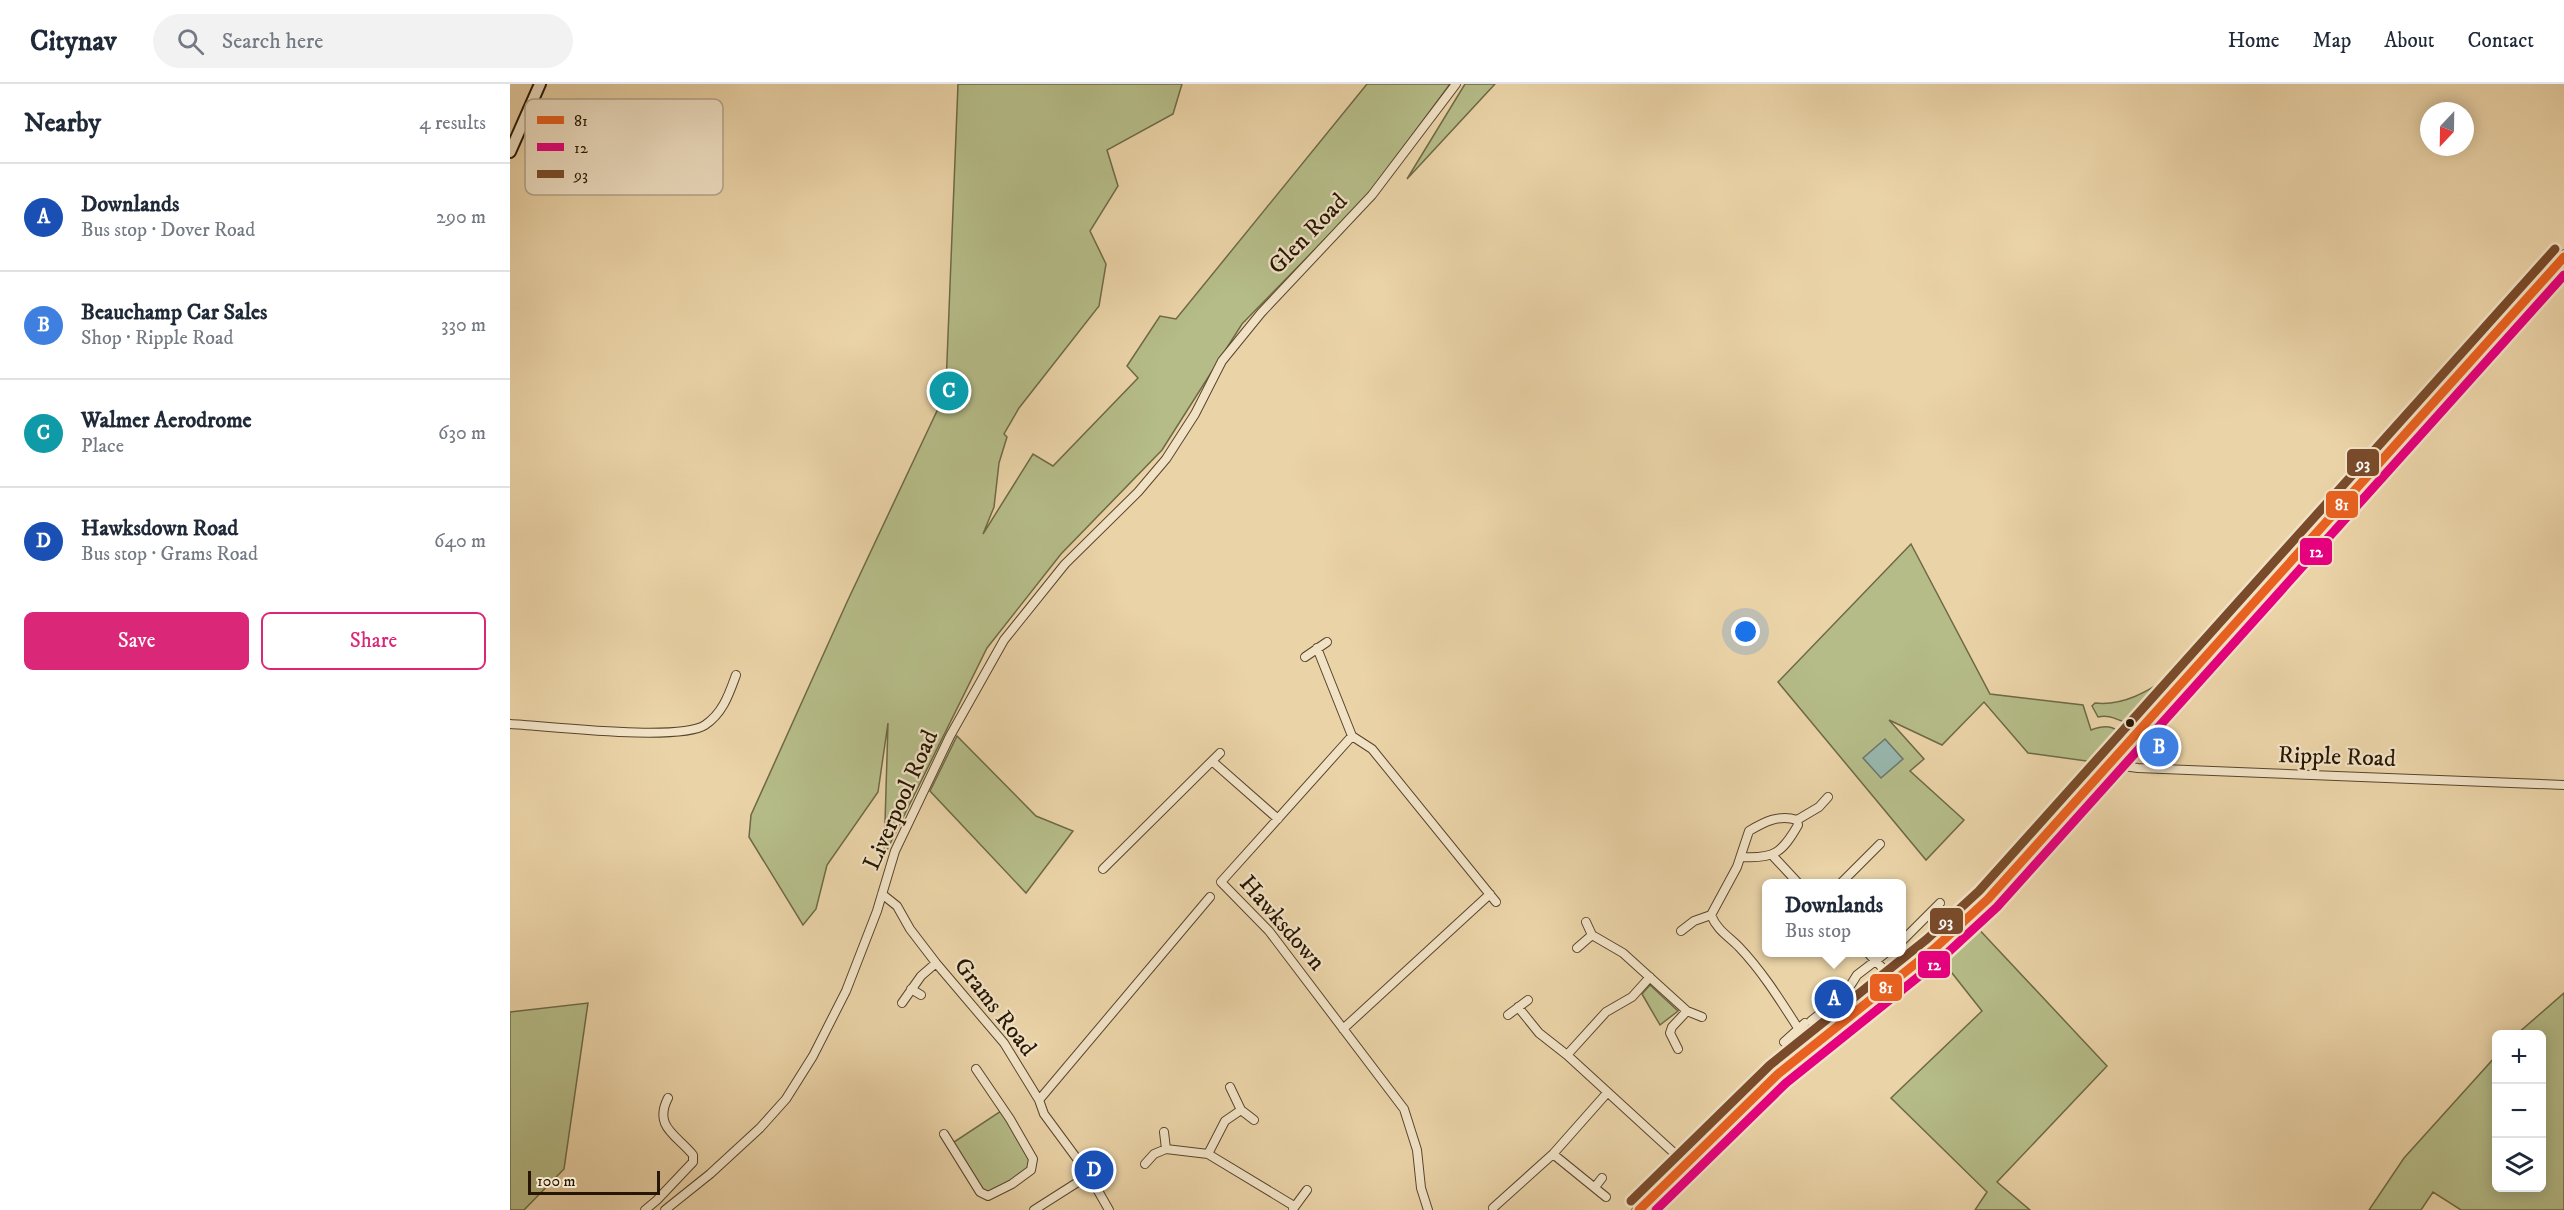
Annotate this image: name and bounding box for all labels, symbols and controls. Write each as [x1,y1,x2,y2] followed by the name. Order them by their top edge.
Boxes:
[153,14,573,68] search box
[30,24,117,59] text: Citynav
[174,25,207,58] icon: search
[222,28,323,55] text: Search here
[2228,28,2280,54] text: Home
[2313,28,2351,54] text: Map
[2384,28,2435,54] text: About
[2468,28,2534,54] text: Contact
[525,99,723,195] legend
[2420,102,2474,156] north arrow
[24,107,101,140] text: Nearby
[419,111,486,136] text: 4 results
[574,111,588,131] text: 81
[574,138,588,158] text: 12
[573,165,588,185] text: 93
[1262,187,1354,281] street label: Glen Road
[81,191,179,218] text: Downlands
[37,205,50,230] text: A
[436,205,486,230] text: 290 m
[81,218,255,243] text: Bus stop · Dover Road
[81,299,267,326] text: Beauchamp Car Sales
[37,313,50,338] text: B
[441,313,486,338] text: 330 m
[81,326,233,351] text: Shop · Ripple Road
[930,368,968,414] pin: C
[81,407,252,434] text: Walmer Aerodrome
[37,421,50,446] text: C
[438,421,486,446] text: 630 m
[81,434,124,459] text: Place
[2346,448,2380,477] line badge: 93
[2355,454,2370,474] text: 93
[2325,490,2359,519] line badge: 81
[2335,495,2349,515] text: 81
[81,515,238,542] text: Hawksdown Road
[36,529,51,554] text: D
[434,529,486,554] text: 640 m
[2299,537,2333,566] line badge: 12
[81,542,258,567] text: Bus stop · Grams Road
[2309,542,2324,562] text: 12
[24,612,249,670] button: Save
[261,612,486,670] button: Share
[1731,617,1760,646] your location
[2124,717,2136,729] unlabelled marker
[2140,724,2178,770] pin: B
[857,725,945,875] street label: Liverpool Road
[2277,740,2397,774] street label: Ripple Road
[1232,869,1332,977] street label: Hawksdown
[1762,879,1906,957] popup
[1785,892,1883,919] text: Downlands
[1929,907,1964,935] line badge: 93
[1938,912,1953,932] text: 93
[1785,919,1851,944] text: Bus stop
[1917,950,1951,979] line badge: 12
[947,952,1043,1062] street label: Grams Road
[1927,955,1942,975] text: 12
[1869,973,1903,1002] line badge: 81
[1814,976,1854,1022] pin: A
[1879,978,1893,998] text: 81
[2492,1030,2546,1192] map controls
[2492,1030,2546,1084] button: +
[2492,1084,2546,1138] button: −
[2492,1138,2546,1192] button: layers
[1074,1148,1114,1192] pin: D
[528,1168,660,1196] scale bar
[537,1171,576,1191] text: 100 m

